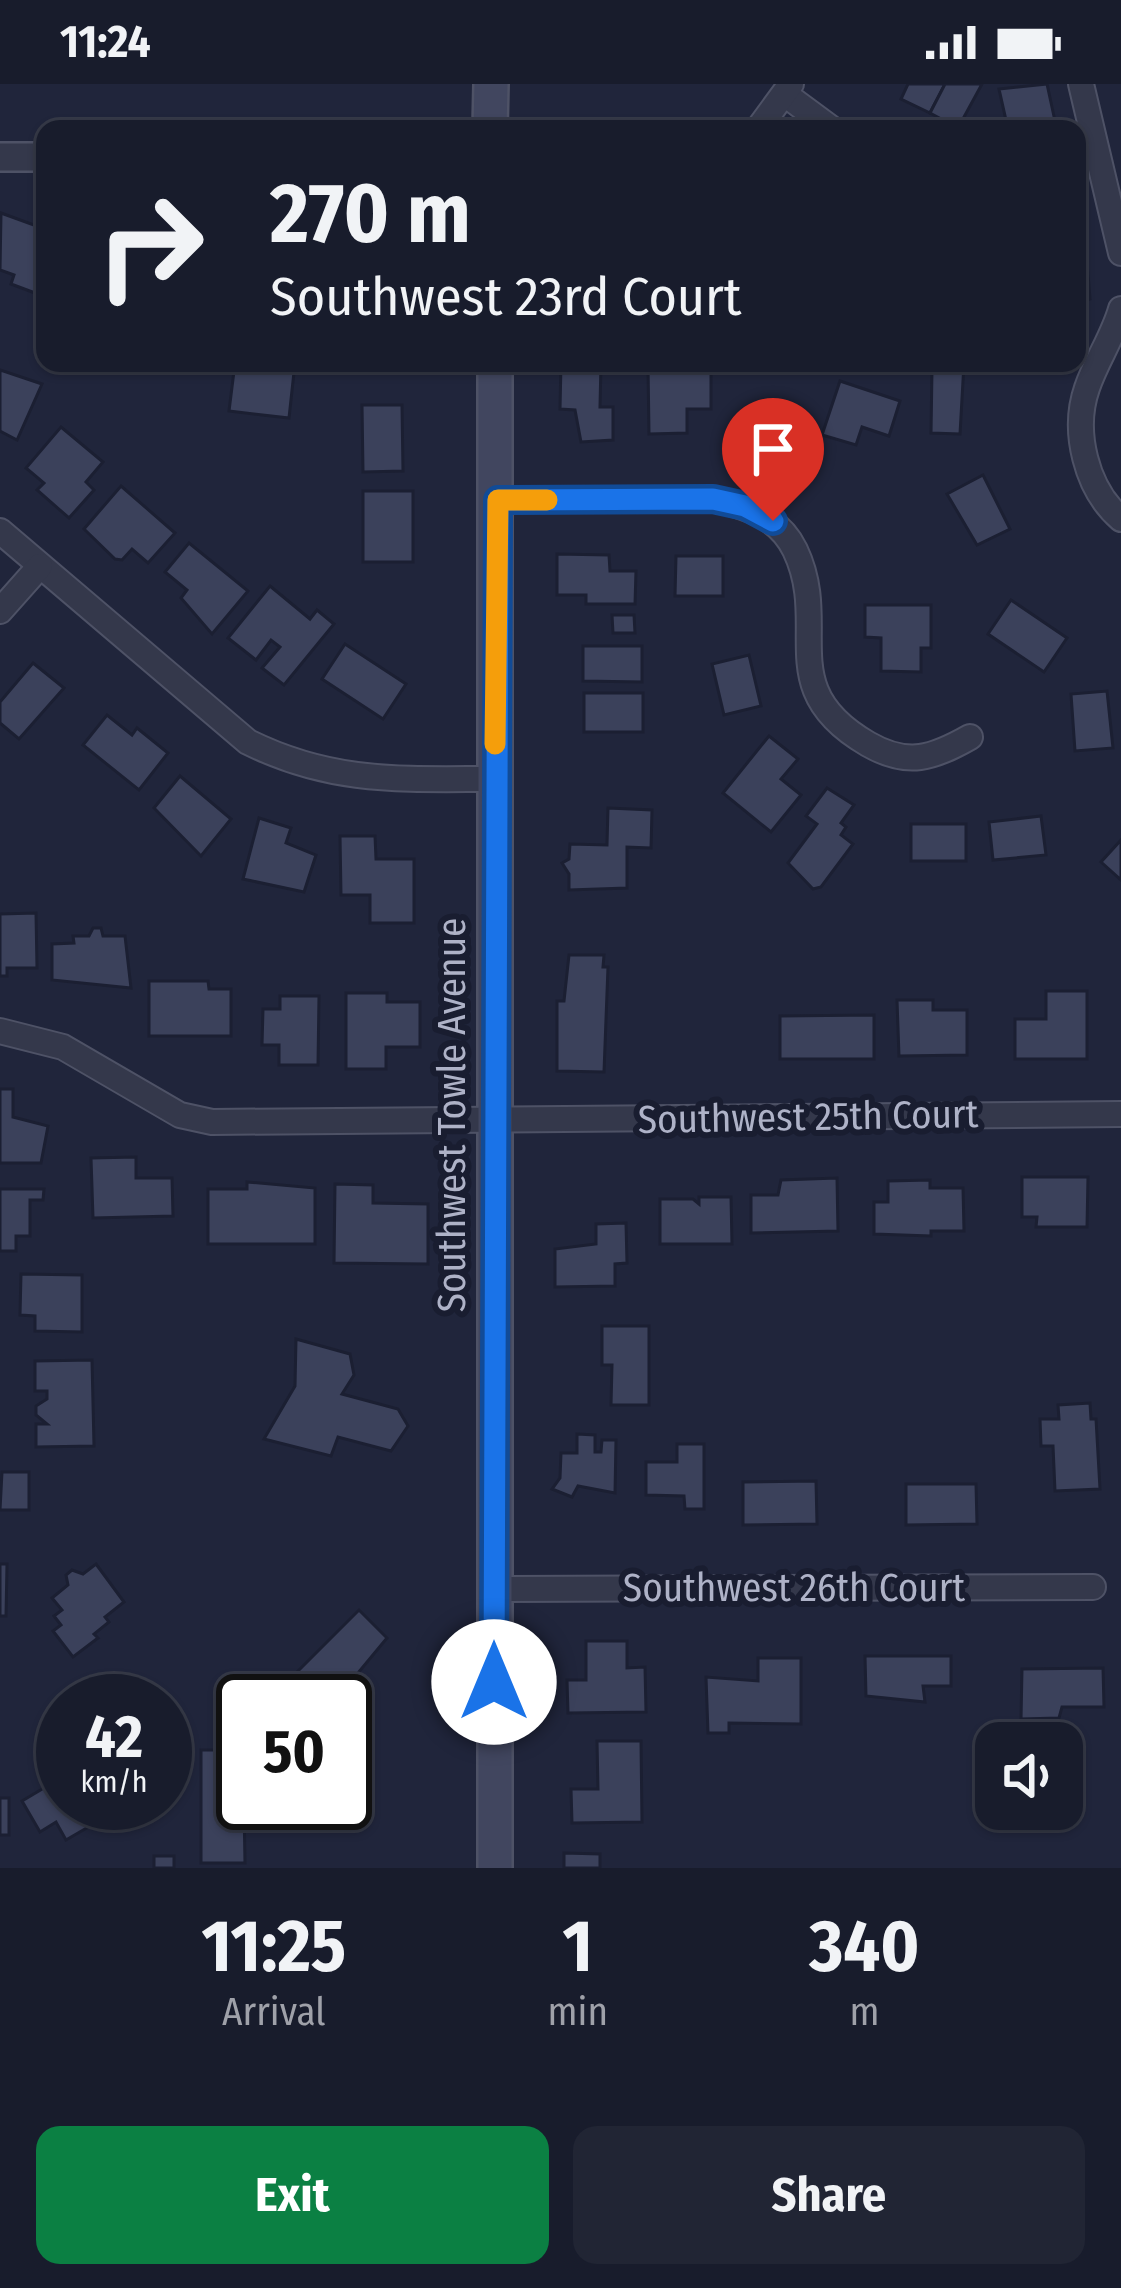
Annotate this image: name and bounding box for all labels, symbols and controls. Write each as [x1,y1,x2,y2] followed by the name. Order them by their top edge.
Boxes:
[60,15,151,69] text: 11:24
[270,163,471,264] text: 270 m
[72,168,228,324] icon: right
[270,265,742,329] text: Southwest 23rd Court
[722,398,824,521] pin
[740,416,806,482] icon: arrive
[429,918,475,1312] street label: Southwest Towle Avenue
[637,1091,979,1143] street label: Southwest 25th Court
[623,1565,965,1611] street label: Southwest 26th Court
[431,1619,557,1745] position arrow
[216,1674,372,1830] speed limit sign: 50
[85,1701,143,1773] text: 42
[975,1722,1083,1830] map controls
[975,1722,1083,1830] button: sound
[81,1764,147,1800] text: km/h
[201,1904,346,1990] text: 11:25
[563,1904,593,1990] text: 1
[809,1904,920,1990] text: 340
[222,1989,325,2035] text: Arrival
[548,1989,608,2035] text: min
[849,1989,879,2035] text: m
[36,2126,549,2264] button: Exit
[573,2126,1085,2264] button: Share

